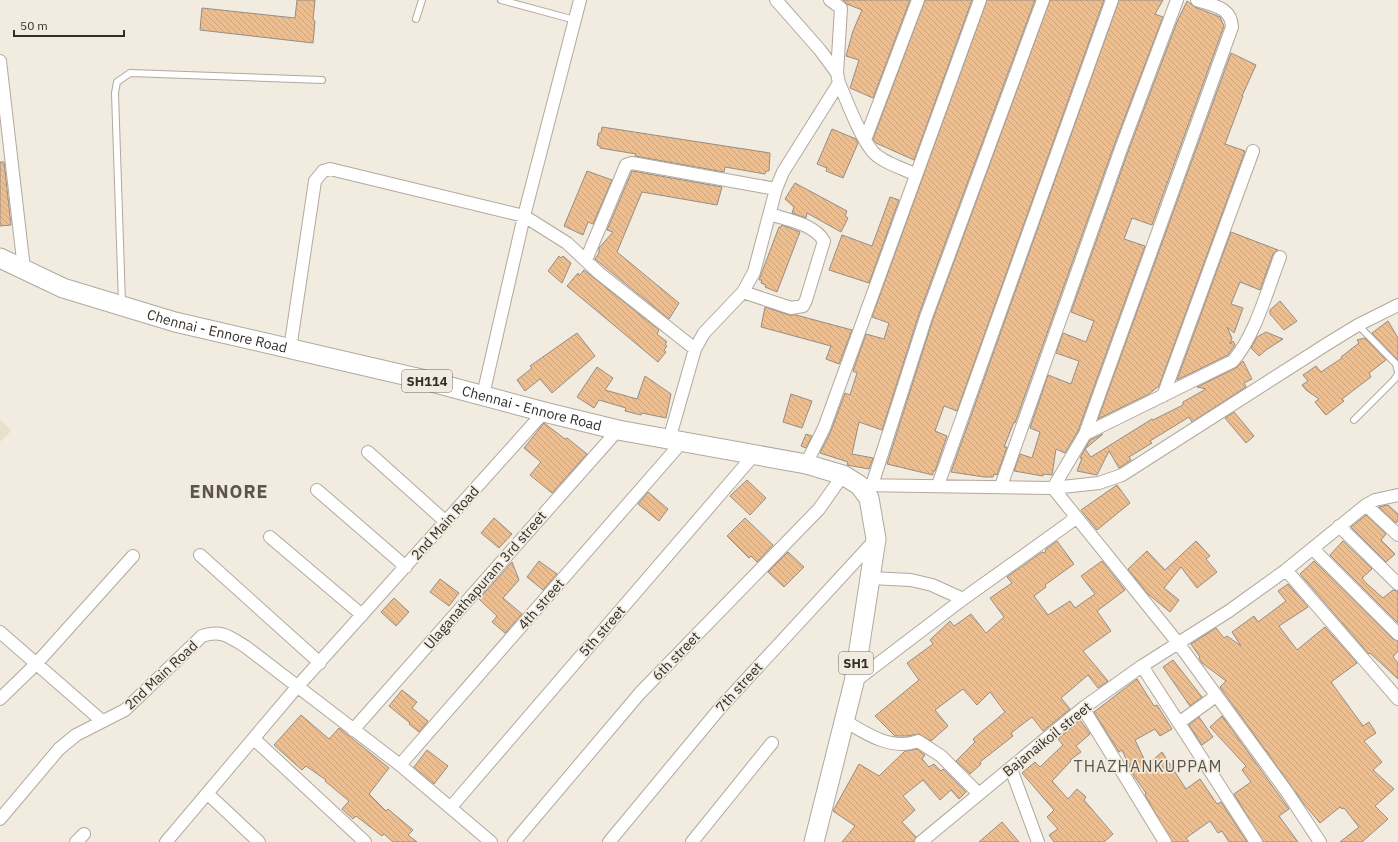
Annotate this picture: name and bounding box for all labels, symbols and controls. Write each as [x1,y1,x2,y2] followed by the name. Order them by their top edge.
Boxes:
[14,12,124,38] scale bar
[20,18,48,33] text: 50 m
[145,305,289,357] street label: Chennai - Ennore Road
[402,370,452,392] road number: SH114
[460,381,604,435] street label: Chennai - Ennore Road
[190,480,268,503] district label: ENNORE
[407,482,483,564] street label: 2nd Main Road
[420,507,550,653] street label: Ulaganathapuram 3rd street
[514,575,568,633] street label: 4th street
[575,602,629,660] street label: 5th street
[648,628,704,684] street label: 6th street
[121,637,201,713] street label: 2nd Main Road
[839,652,873,674] road number: SH1
[712,658,766,716] street label: 7th street
[999,698,1095,780] street label: Bajanaikoil street
[1074,756,1222,776] district label: THAZHANKUPPAM

